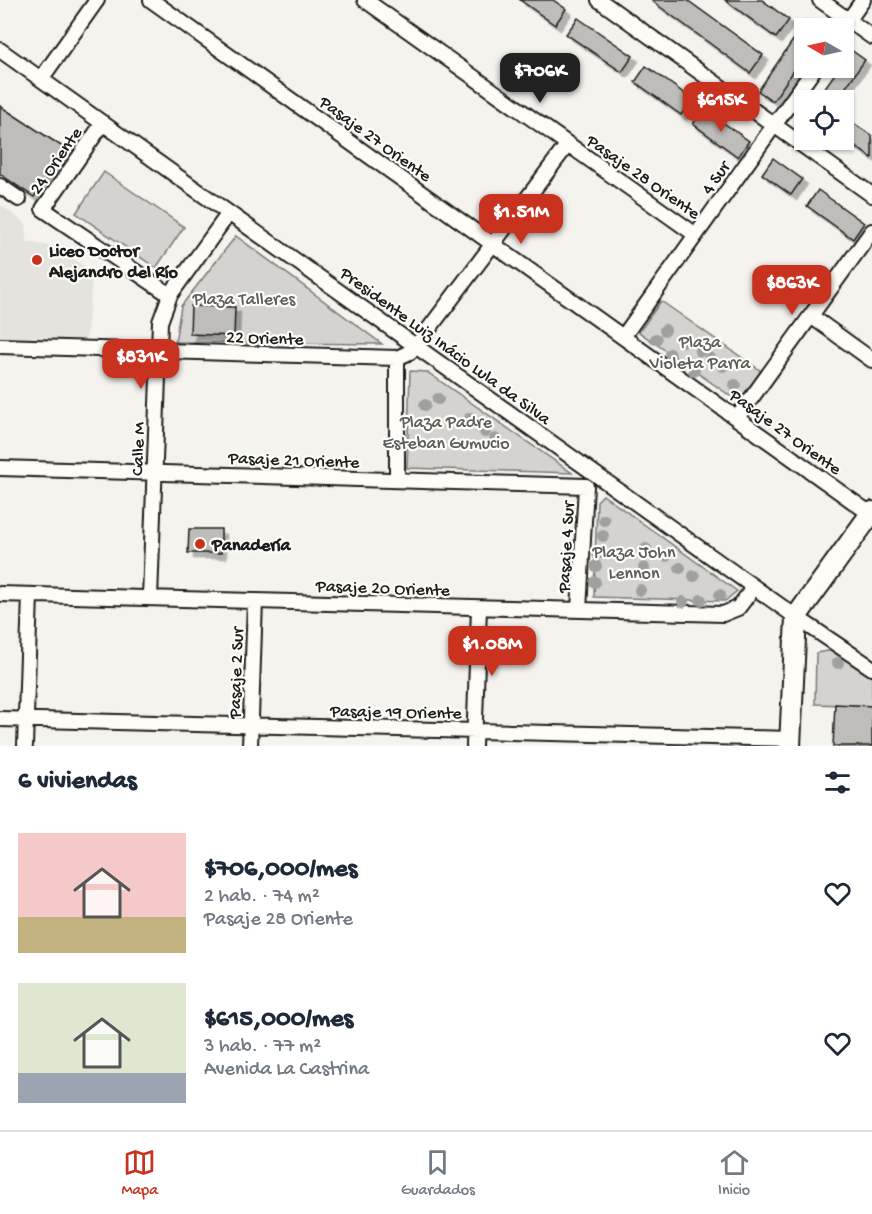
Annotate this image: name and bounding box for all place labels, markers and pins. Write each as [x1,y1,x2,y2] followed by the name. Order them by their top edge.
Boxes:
[498,53,582,104] pin: $706K
[679,82,763,133] pin: $615K
[472,194,570,245] pin: $1.51M
[48,242,179,284] place label: Liceo Doctor Alejandro del Río
[30,253,44,267] marker: Liceo Doctor Alejandro del Río
[750,265,834,316] pin: $863K
[99,339,183,390] pin: $831K
[211,536,292,557] place label: Panadería
[193,537,207,551] marker: Panadería
[443,626,541,677] pin: $1.08M

